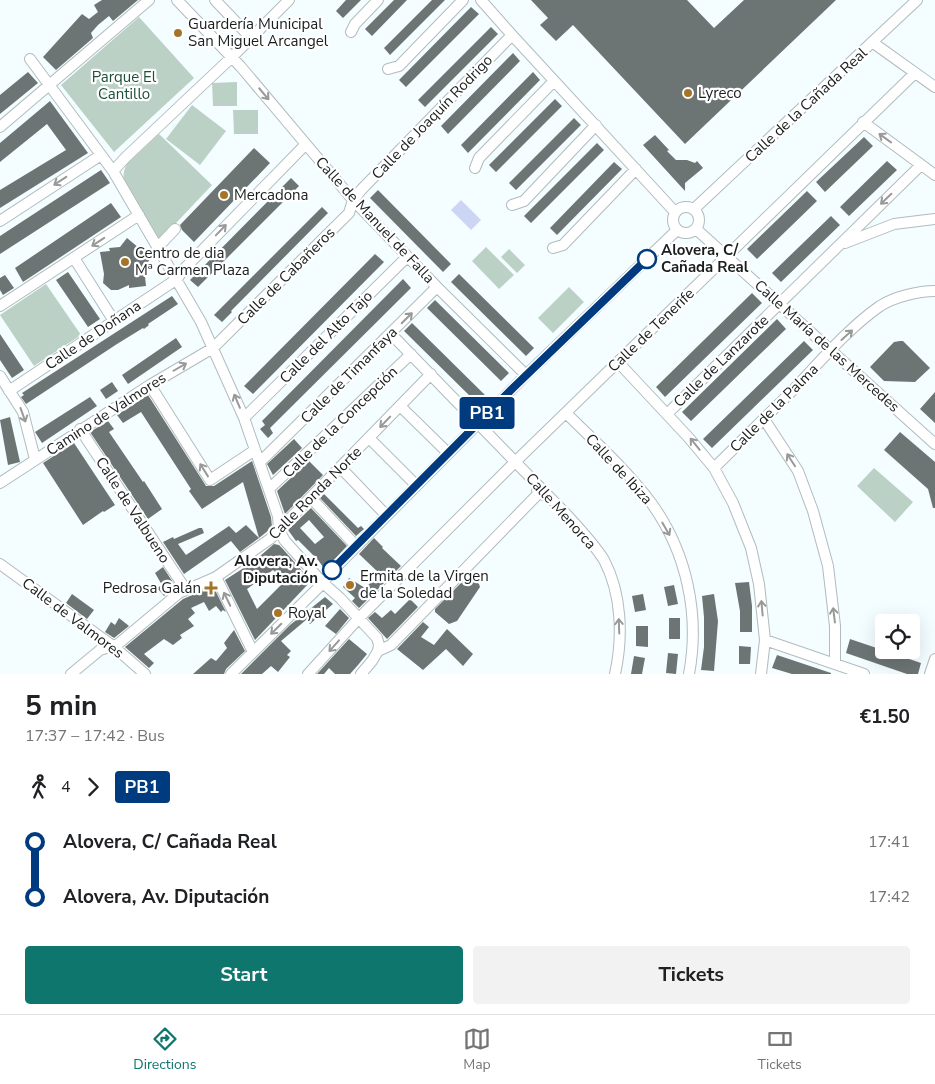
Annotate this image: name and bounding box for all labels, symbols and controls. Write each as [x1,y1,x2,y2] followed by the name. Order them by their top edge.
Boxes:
[188,14,329,51] place label: Guardería Municipal San Miguel Arcangel
[172,27,184,39] marker: Guardería Municipal San Miguel Arcangel
[741,43,872,167] street label: Calle de la Cañada Real
[367,50,497,184] street label: Calle de Joaquín Rodrigo
[92,67,157,104] park label: Parque El Cantillo
[698,83,742,103] place label: Lyreco
[258,87,269,100] one-way arrow
[682,87,694,99] marker: Lyreco
[878,133,892,143] one-way arrow
[311,152,439,288] street label: Calle de Manuel de Falla
[53,176,67,187] one-way arrow
[234,185,308,205] place label: Mercadona
[218,189,230,201] marker: Mercadona
[880,193,893,205] one-way arrow
[233,223,339,329] street label: Calle de Cabañeros
[215,224,227,237] one-way arrow
[92,237,106,247] one-way arrow
[661,240,749,277] place label: Alovera, C/ Cañada Real
[135,243,250,280] place label: Centro de dia Mª Carmen Plaza
[637,249,657,269] marker: Alovera, C/ Cañada Real
[119,256,131,268] marker: Centro de dia Mª Carmen Plaza
[750,275,904,417] street label: Calle María de las Mercedes
[603,284,699,376] street label: Calle de Tenerife
[275,286,377,388] street label: Calle del Alto Tajo
[41,296,145,374] street label: Calle de Doñana
[669,310,773,412] street label: Calle de Lanzarote
[401,311,413,324] one-way arrow
[296,322,402,428] street label: Calle de Timanfaya
[841,329,854,341] one-way arrow
[725,359,823,457] street label: Calle de la Palma
[172,362,186,372] one-way arrow
[278,362,402,482] street label: Calle de la Concepción
[42,368,170,460] street label: Camino de Valmores
[231,394,241,409] one-way arrow
[458,397,516,429] line badge: PB1
[470,401,504,425] text: PB1
[19,407,28,422] one-way arrow
[379,415,391,427] one-way arrow
[581,429,657,509] street label: Calle de Ibiza
[689,438,700,451] one-way arrow
[264,442,366,544] street label: Calle Ronda Norte
[91,453,175,567] street label: Calle de Valbueno
[785,454,795,468] one-way arrow
[199,463,209,477] one-way arrow
[521,469,601,553] street label: Calle Menorca
[662,521,672,535] one-way arrow
[234,551,318,588] place label: Alovera, Av. Diputación
[322,560,342,580] marker: Alovera, Av. Diputación
[360,566,489,603] place label: Ermita de la Virgen de la Soledad
[18,573,128,663] street label: Calle de Valmores
[103,578,201,598] place label: Pedrosa Galán
[344,579,356,591] marker: Ermita de la Virgen de la Soledad
[205,582,217,594] marker: Pedrosa Galán
[221,592,231,607] one-way arrow
[757,600,766,616] one-way arrow
[288,603,327,623] place label: Royal
[272,607,284,619] marker: Royal
[829,608,839,624] one-way arrow
[875,614,920,659] map controls
[875,614,920,659] button: locate
[615,618,624,634] one-way arrow
[270,623,282,635] one-way arrow
[328,640,339,653] one-way arrow
[25,687,97,725] text: 5 min
[860,704,910,730] text: €1.50
[25,725,165,747] text: 17:37 – 17:42 · Bus
[25,773,53,801] icon: walk
[79,773,107,801] icon: forward
[125,775,160,799] text: PB1
[61,776,71,798] text: 4
[63,829,277,855] text: Alovera, C/ Cañada Real
[868,831,910,853] text: 17:41
[63,884,269,910] text: Alovera, Av. Diputación
[868,886,910,908] text: 17:42
[25,946,463,1004] button: Start
[473,946,910,1004] button: Tickets
[133,1025,196,1074] tab: Directions
[463,1025,491,1074] tab: Map
[758,1025,802,1074] tab: Tickets

